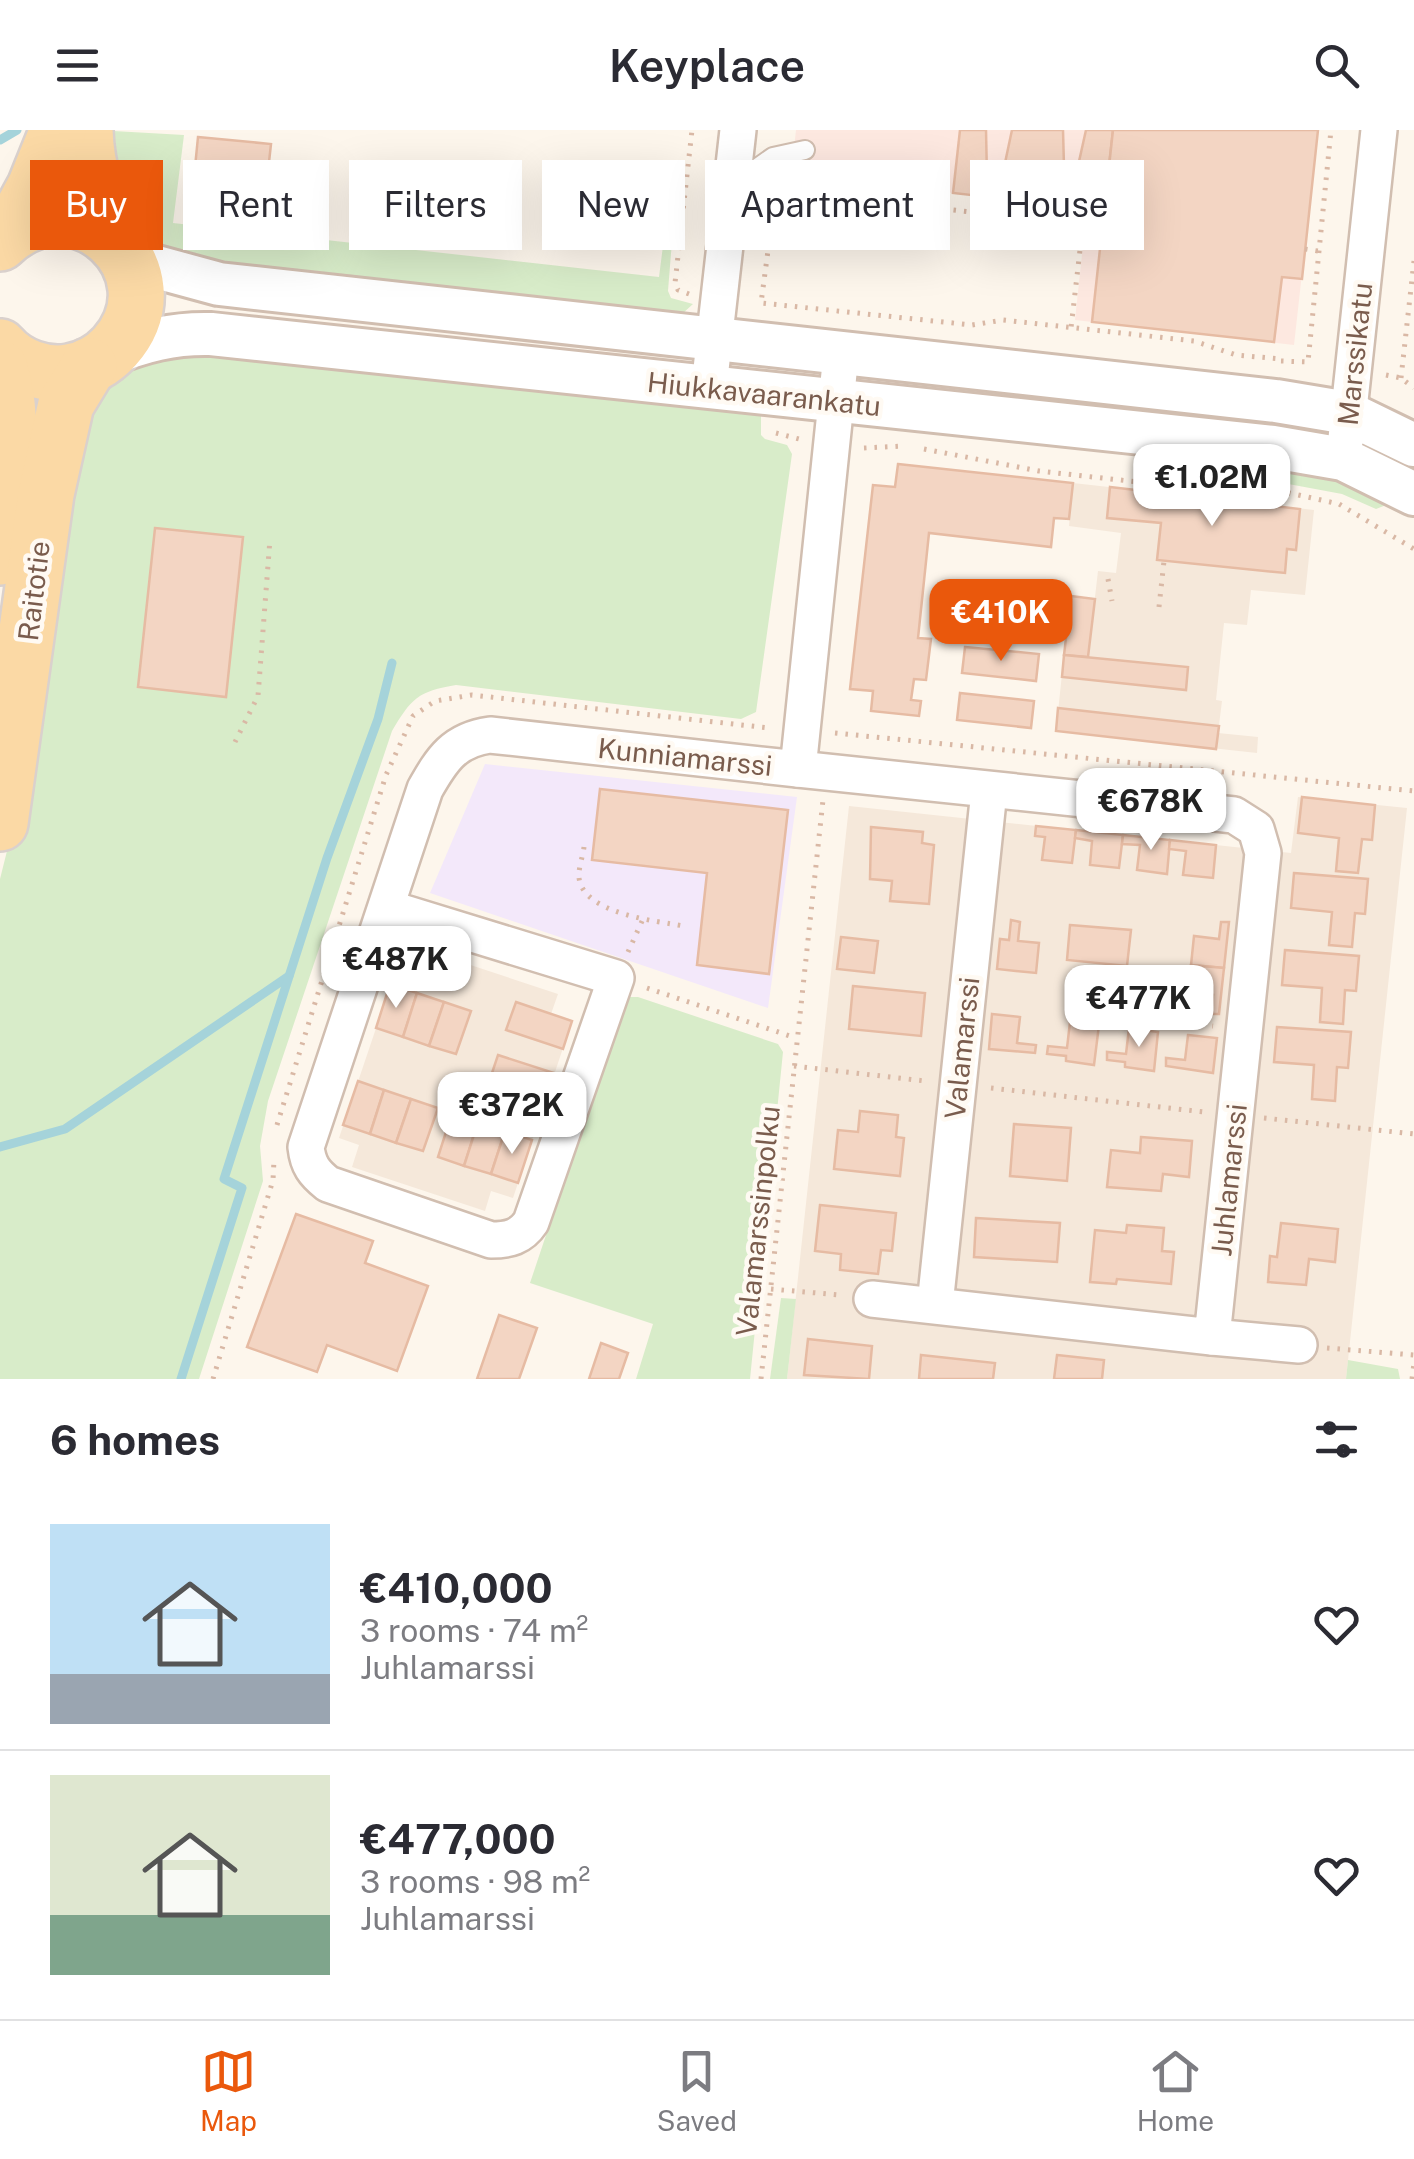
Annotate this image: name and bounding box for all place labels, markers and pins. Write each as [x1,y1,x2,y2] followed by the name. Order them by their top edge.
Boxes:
[1131,444,1293,529] pin: €1.02M
[931,579,1071,664] pin: €410K
[1081,768,1221,853] pin: €678K
[326,926,466,1011] pin: €487K
[1069,965,1209,1050] pin: €477K
[442,1072,582,1157] pin: €372K

